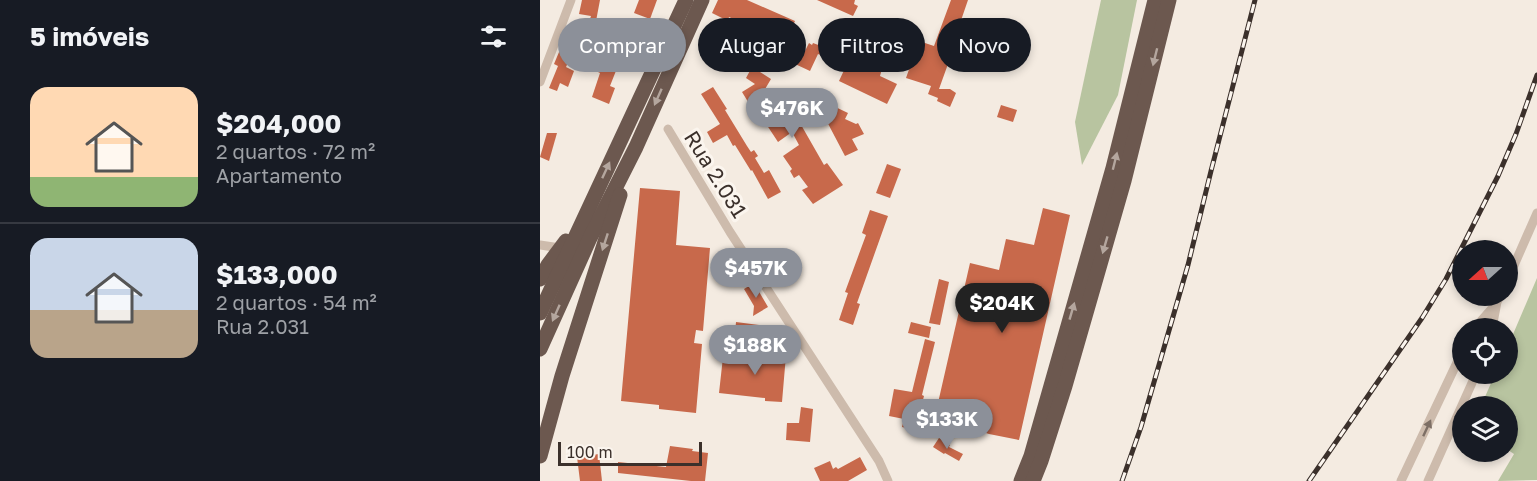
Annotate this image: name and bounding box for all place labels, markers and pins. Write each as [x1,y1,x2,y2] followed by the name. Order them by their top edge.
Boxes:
[750,88,834,139] pin: $476K
[714,248,798,299] pin: $457K
[960,283,1044,334] pin: $204K
[713,325,797,376] pin: $188K
[905,399,989,450] pin: $133K

